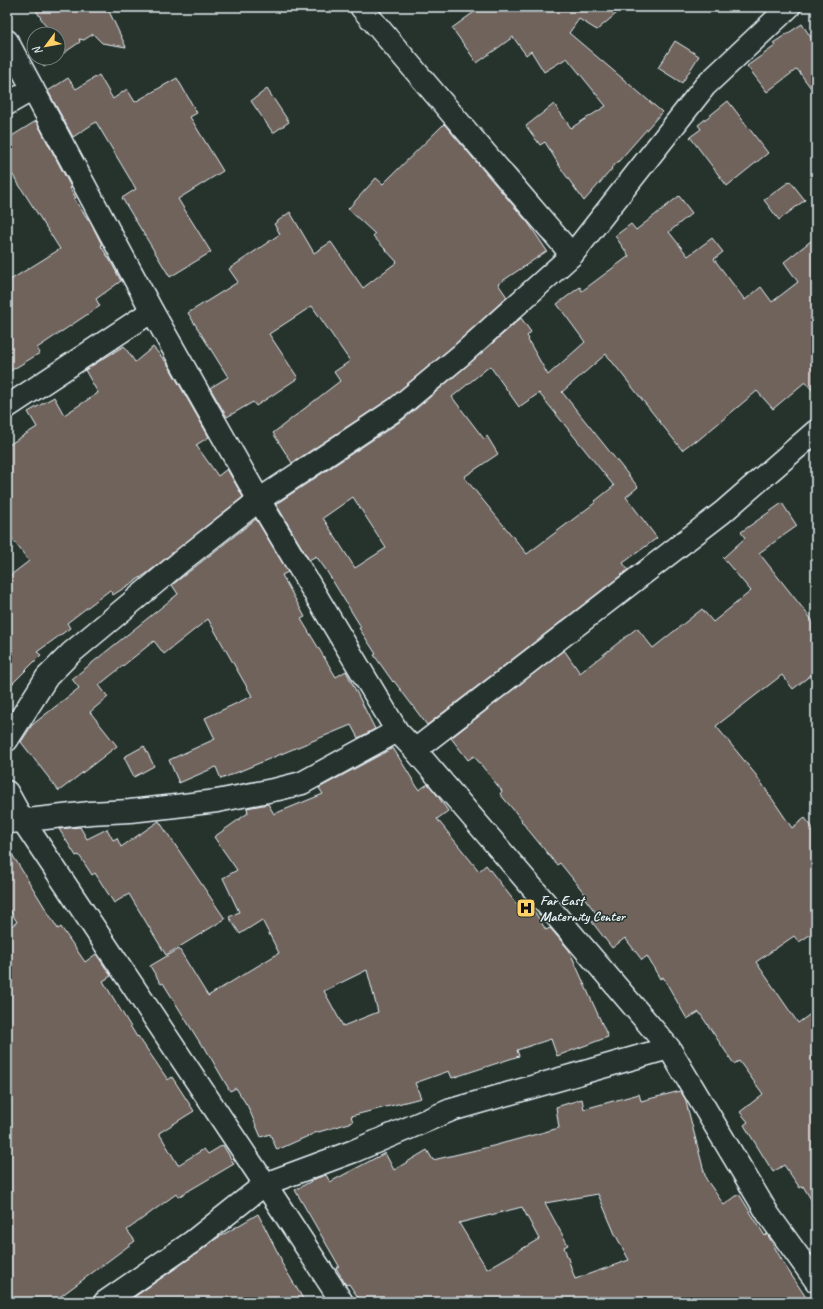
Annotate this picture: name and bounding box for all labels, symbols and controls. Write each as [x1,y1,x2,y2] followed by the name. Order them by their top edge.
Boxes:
[26,26,66,66] north arrow
[29,43,45,58] text: N
[540,892,627,925] place label: Far East Maternity Center
[515,897,537,919] hospital icon: Far East Maternity Center

